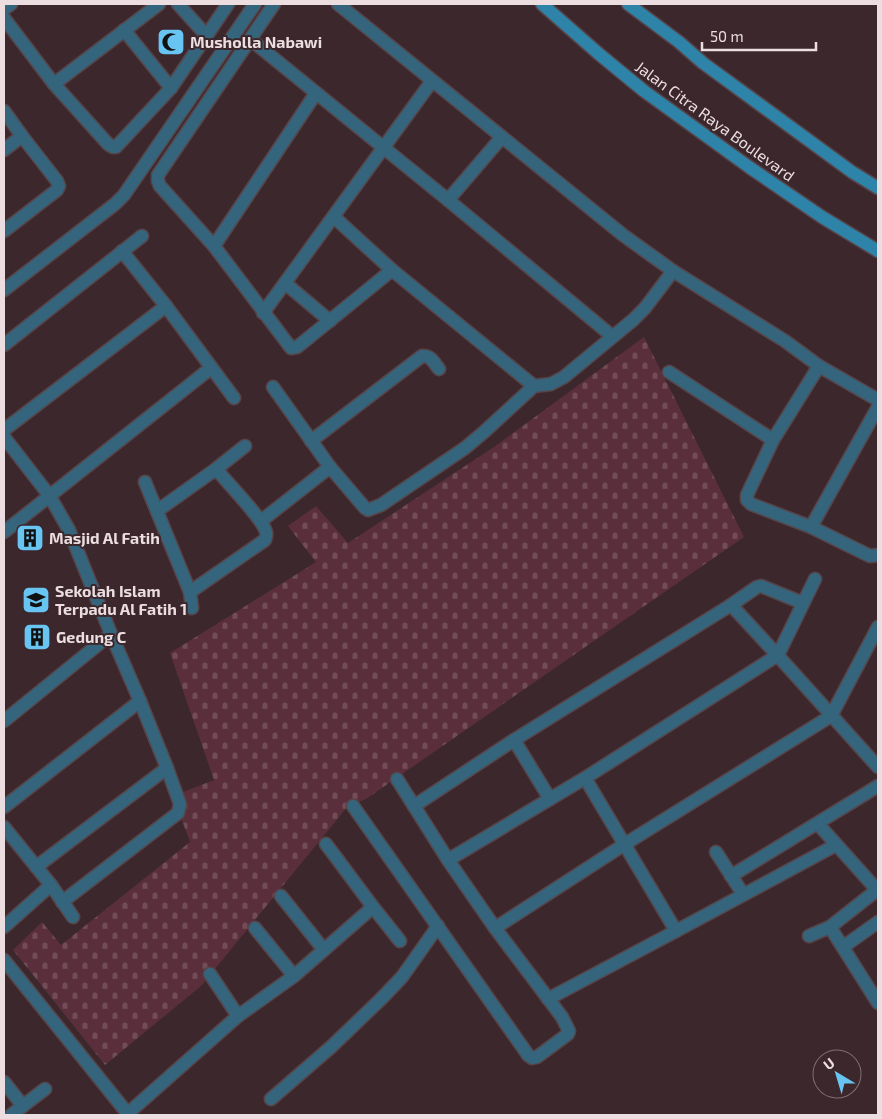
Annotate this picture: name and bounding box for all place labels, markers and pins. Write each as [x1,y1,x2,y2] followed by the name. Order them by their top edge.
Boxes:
[156,27,186,57] mosque icon: Musholla Nabawi
[190,32,322,51] place label: Musholla Nabawi
[15,523,45,553] building icon: Masjid Al Fatih
[49,528,160,547] place label: Masjid Al Fatih
[55,581,187,618] place label: Sekolah Islam Terpadu Al Fatih 1
[21,585,51,615] school or university icon: Sekolah Islam Terpadu Al Fatih 1
[22,622,52,652] building icon: Gedung C
[56,627,126,646] place label: Gedung C

